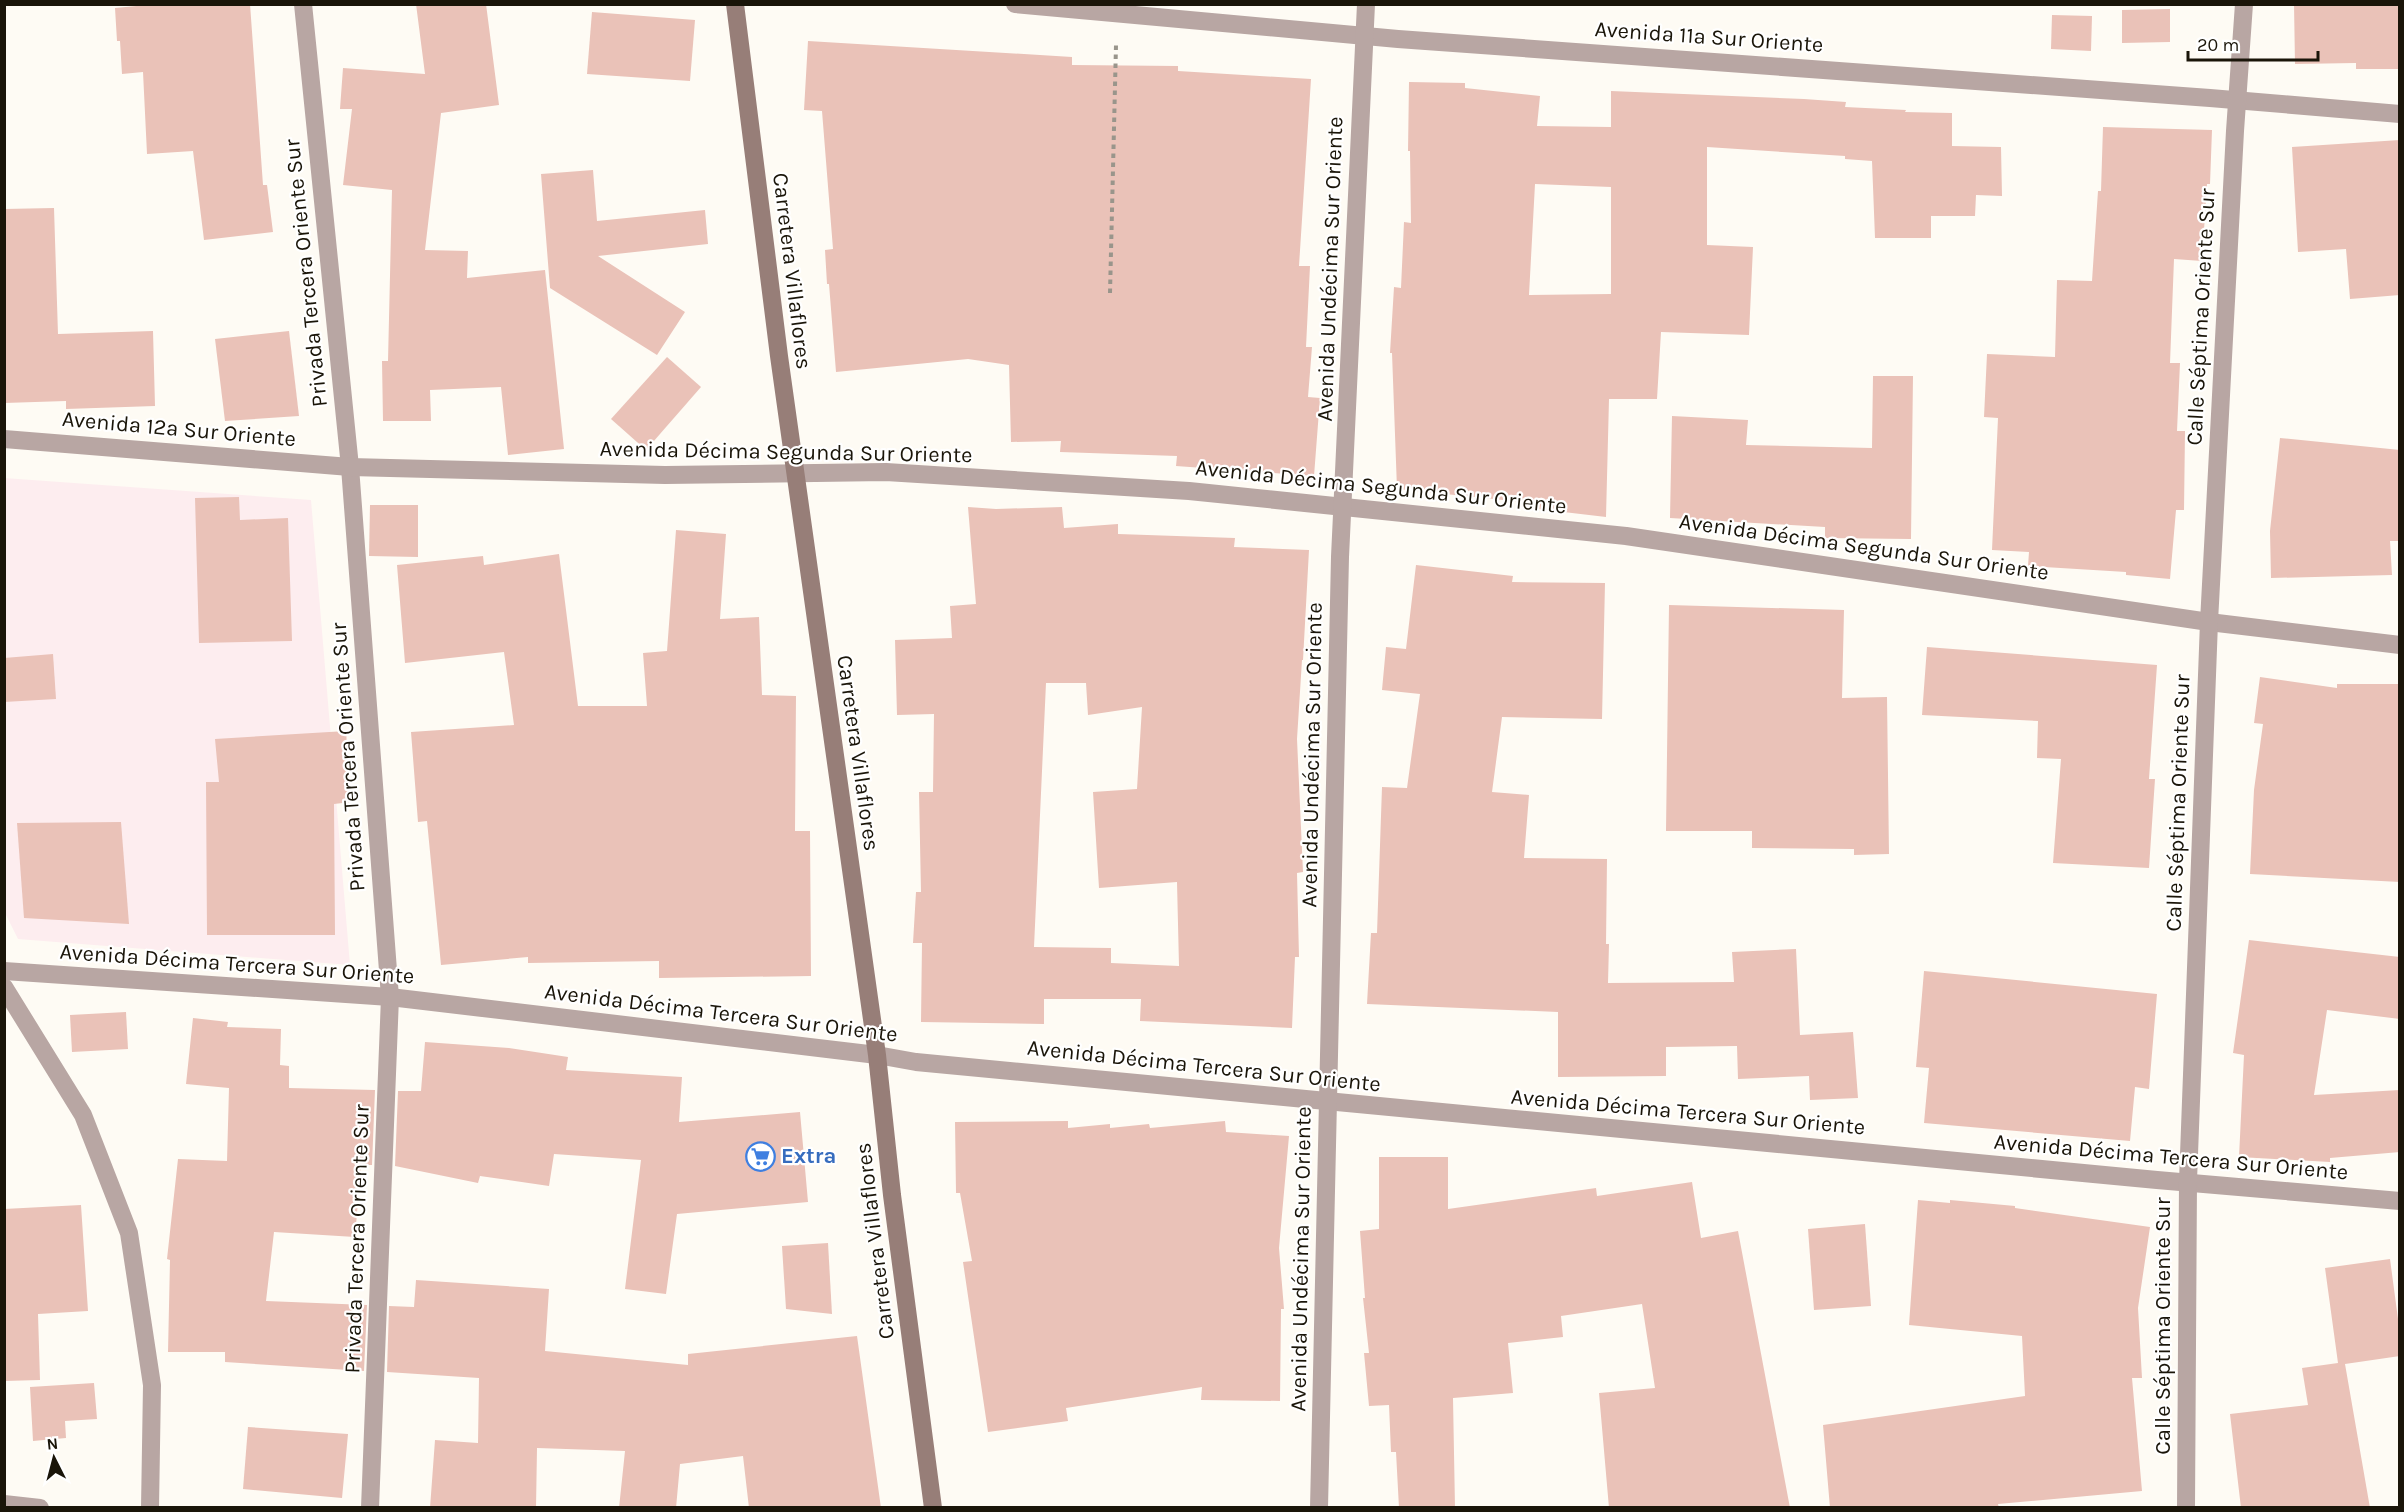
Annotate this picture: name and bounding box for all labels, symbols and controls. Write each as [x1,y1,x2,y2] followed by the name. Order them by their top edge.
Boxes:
[1594,16,1824,58] street label: Avenida 11a Sur Oriente
[2188,24,2318,62] scale bar
[2197,34,2239,56] text: 20 m
[1312,116,1348,422] street label: Avenida Undécima Sur Oriente
[279,138,333,408] street label: Privada Tercera Oriente Sur
[767,171,817,371] street label: Carretera Villaflores
[2181,188,2221,446] street label: Calle Séptima Oriente Sur
[61,406,297,452] street label: Avenida 12a Sur Oriente
[599,436,973,468] street label: Avenida Décima Segunda Sur Oriente
[1194,455,1568,519] street label: Avenida Décima Segunda Sur Oriente
[1678,508,2050,586] street label: Avenida Décima Segunda Sur Oriente
[1296,602,1328,908] street label: Avenida Undécima Sur Oriente
[326,622,370,892] street label: Privada Tercera Oriente Sur
[831,653,885,853] street label: Carretera Villaflores
[2161,674,2195,932] street label: Calle Séptima Oriente Sur
[59,939,415,989] street label: Avenida Décima Tercera Sur Oriente
[543,978,899,1048] street label: Avenida Décima Tercera Sur Oriente
[1026,1034,1382,1098] street label: Avenida Décima Tercera Sur Oriente
[1510,1084,1866,1140] street label: Avenida Décima Tercera Sur Oriente
[339,1104,375,1374] street label: Privada Tercera Oriente Sur
[1285,1106,1317,1412] street label: Avenida Undécima Sur Oriente
[1993,1129,2349,1185] street label: Avenida Décima Tercera Sur Oriente
[744,1140,776,1172] supermarket icon: Extra
[850,1141,900,1341] street label: Carretera Villaflores
[781,1143,836,1169] place label: Extra
[2150,1197,2176,1455] street label: Calle Séptima Oriente Sur
[24,1428,84,1488] north arrow
[46,1434,59,1454] text: N

